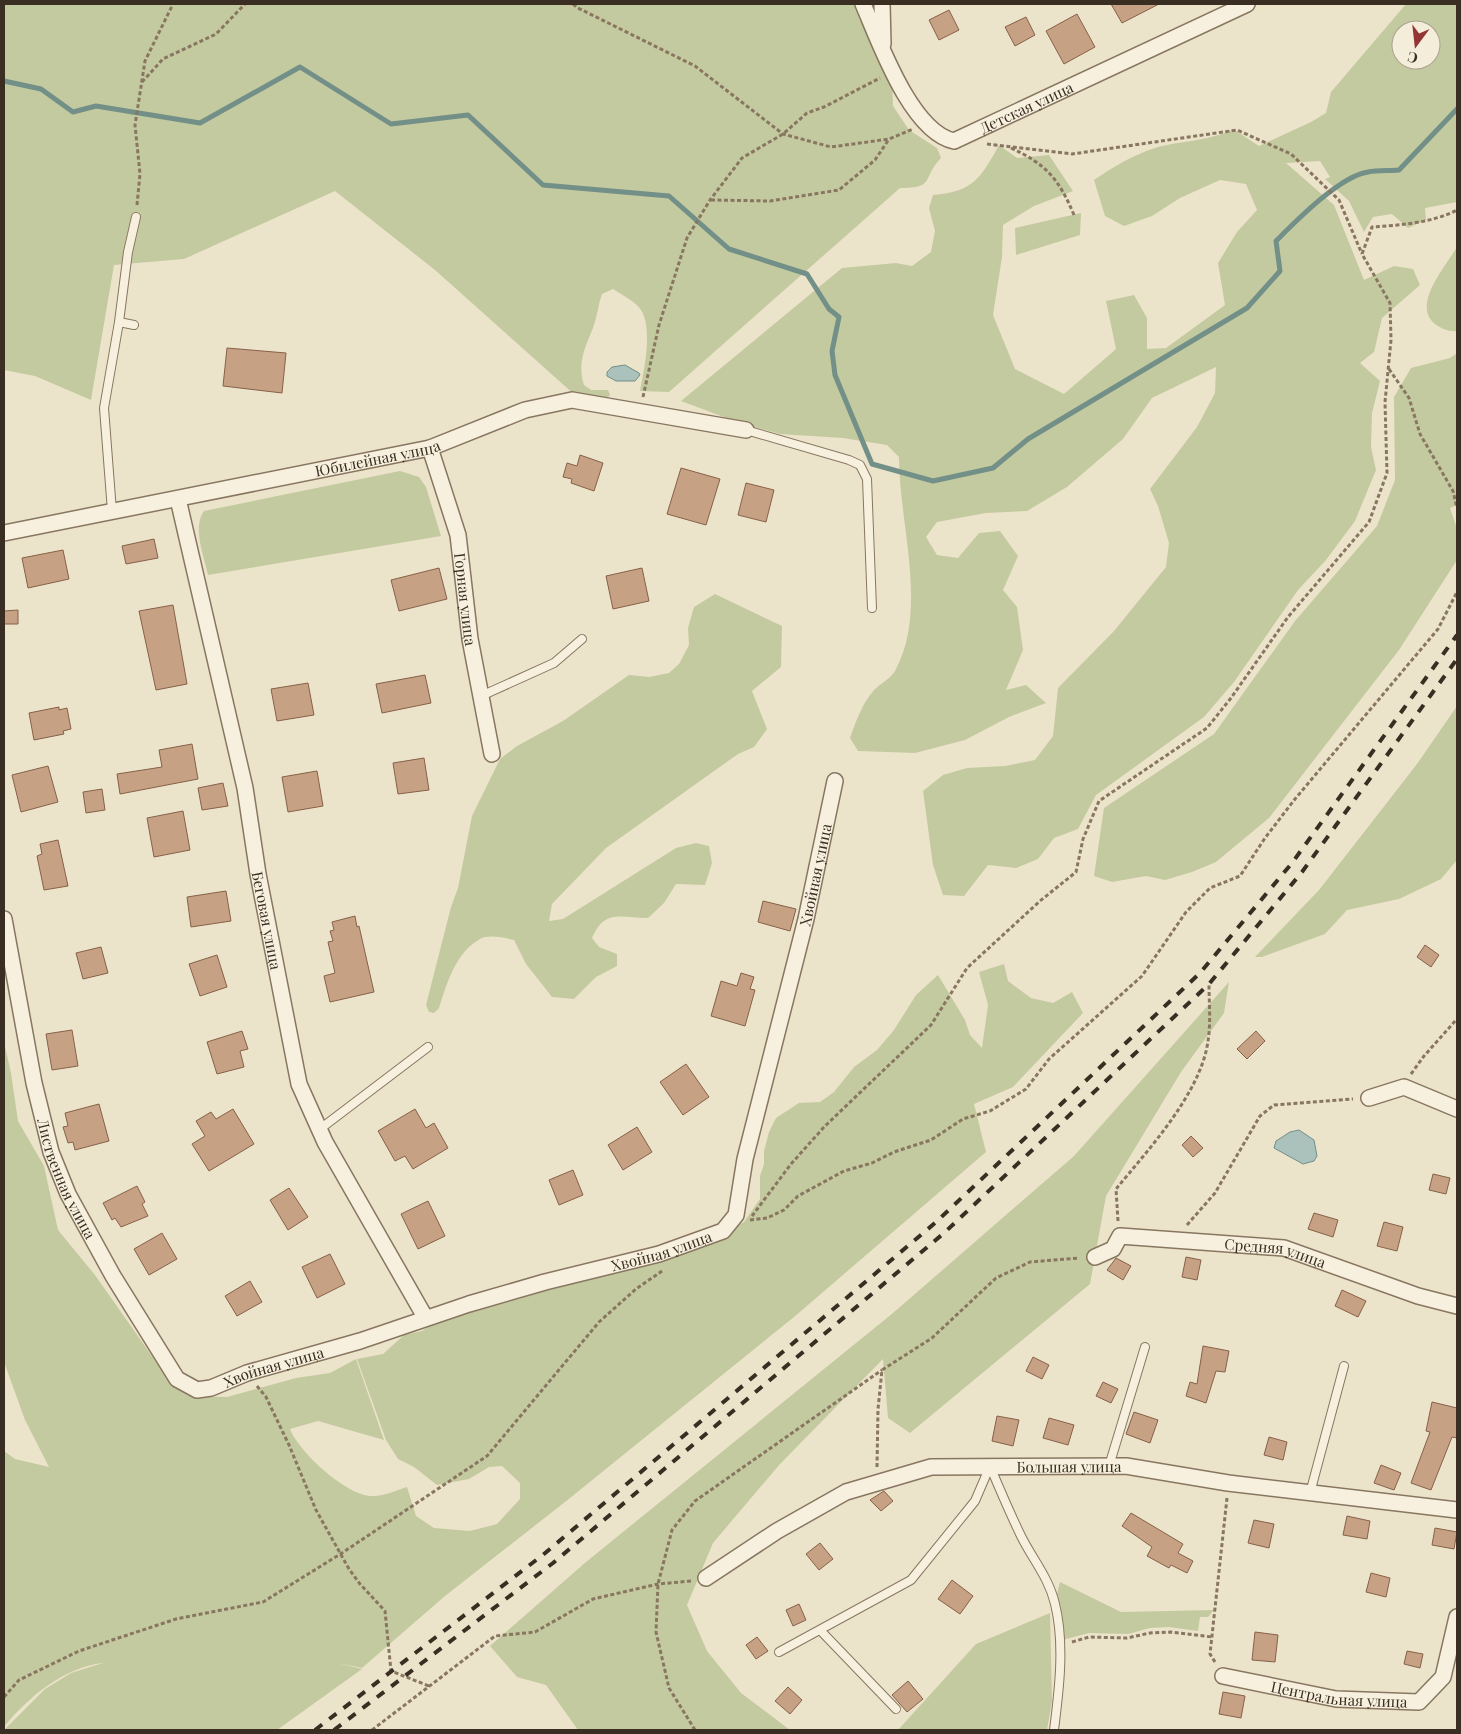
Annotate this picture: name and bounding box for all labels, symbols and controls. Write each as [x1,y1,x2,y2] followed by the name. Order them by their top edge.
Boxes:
[1391,20,1441,70] north arrow
[1405,48,1420,68] text: С
[976,77,1077,138] street label: Детская улица
[313,435,444,481] street label: Юбилейная улица
[450,552,481,648] street label: Горная улица
[795,821,836,928] street label: Хвойная улица
[248,870,287,972] street label: Беговая улица
[33,1115,101,1243] street label: Лиственная улица
[609,1226,715,1275] street label: Хвойная улица
[1224,1234,1329,1272] street label: Средняя улица
[220,1342,327,1392] street label: Хвойная улица
[1016,1456,1122,1477] street label: Большая улица
[1269,1676,1408,1712] street label: Центральная улица

